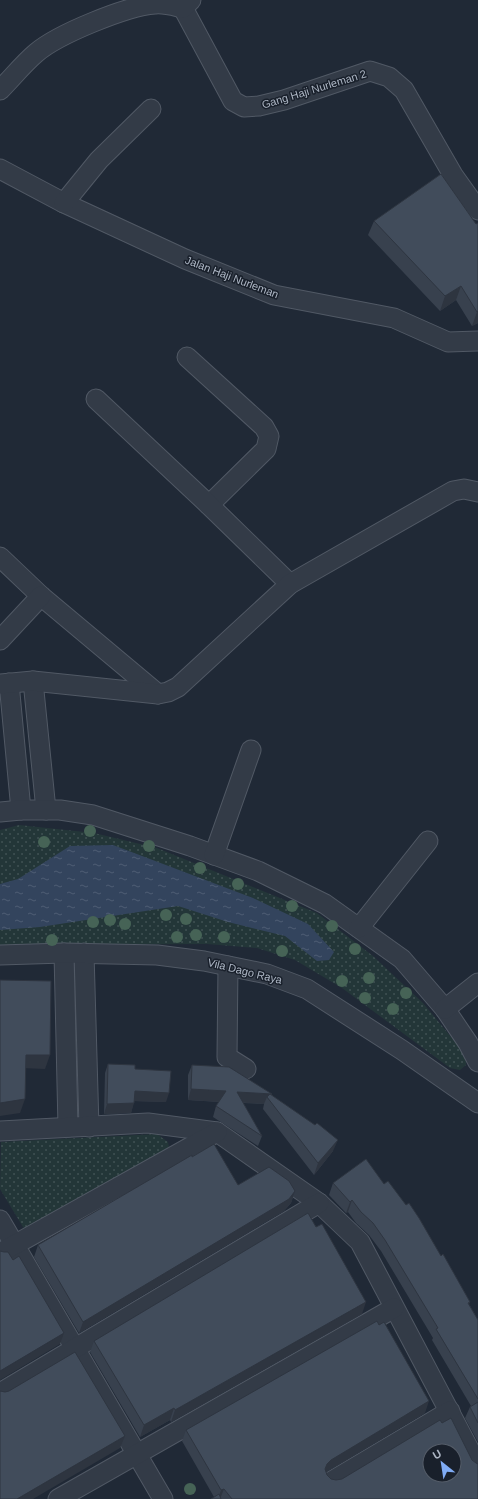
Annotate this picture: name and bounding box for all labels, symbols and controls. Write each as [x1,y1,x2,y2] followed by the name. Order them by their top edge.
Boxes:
[260,67,368,111] street label: Gang Haji Nurleman 2
[184,254,280,300] street label: Jalan Haji Nurleman
[207,956,284,986] street label: Vila Dago Raya
[422,1443,462,1483] north arrow
[431,1447,443,1462] text: U

